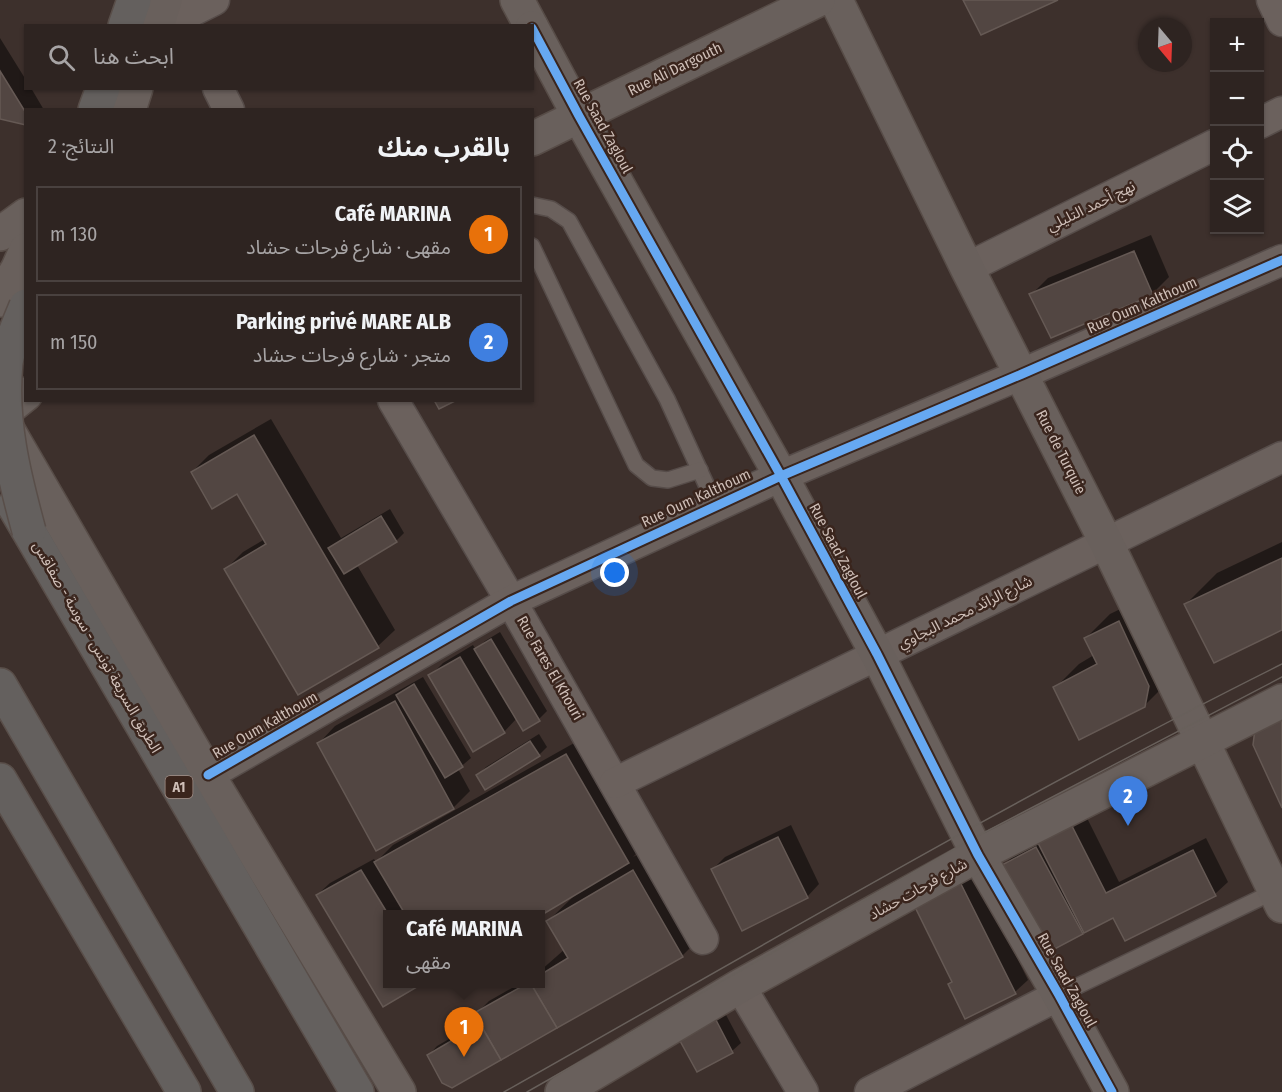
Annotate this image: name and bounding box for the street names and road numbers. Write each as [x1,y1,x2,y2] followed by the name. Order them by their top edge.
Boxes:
[625,38,725,100] street label: Rue Ali Dargouth
[570,76,636,176] street label: Rue Saad Zagloul
[1044,177,1139,238] street label: نهج أحمد التليلي
[1084,273,1200,337] street label: Rue Oum Kalthoum
[1032,407,1090,497] street label: Rue de Turquie
[639,465,753,531] street label: Rue Oum Kalthoum
[805,500,871,602] street label: Rue Saad Zagloul
[28,538,165,757] street label: الطريق السريعة تونس - سوسة - صفاقس
[895,572,1037,655] street label: شارع الرائد محمد البجاوي
[513,613,587,723] street label: Rue Fares El Khouri
[209,688,321,762] street label: Rue Oum Kalthoum
[166,776,192,798] road number: A1
[866,854,972,926] street label: شارع فرحات حشاد
[1034,930,1100,1030] street label: Rue Saad Zagloul

